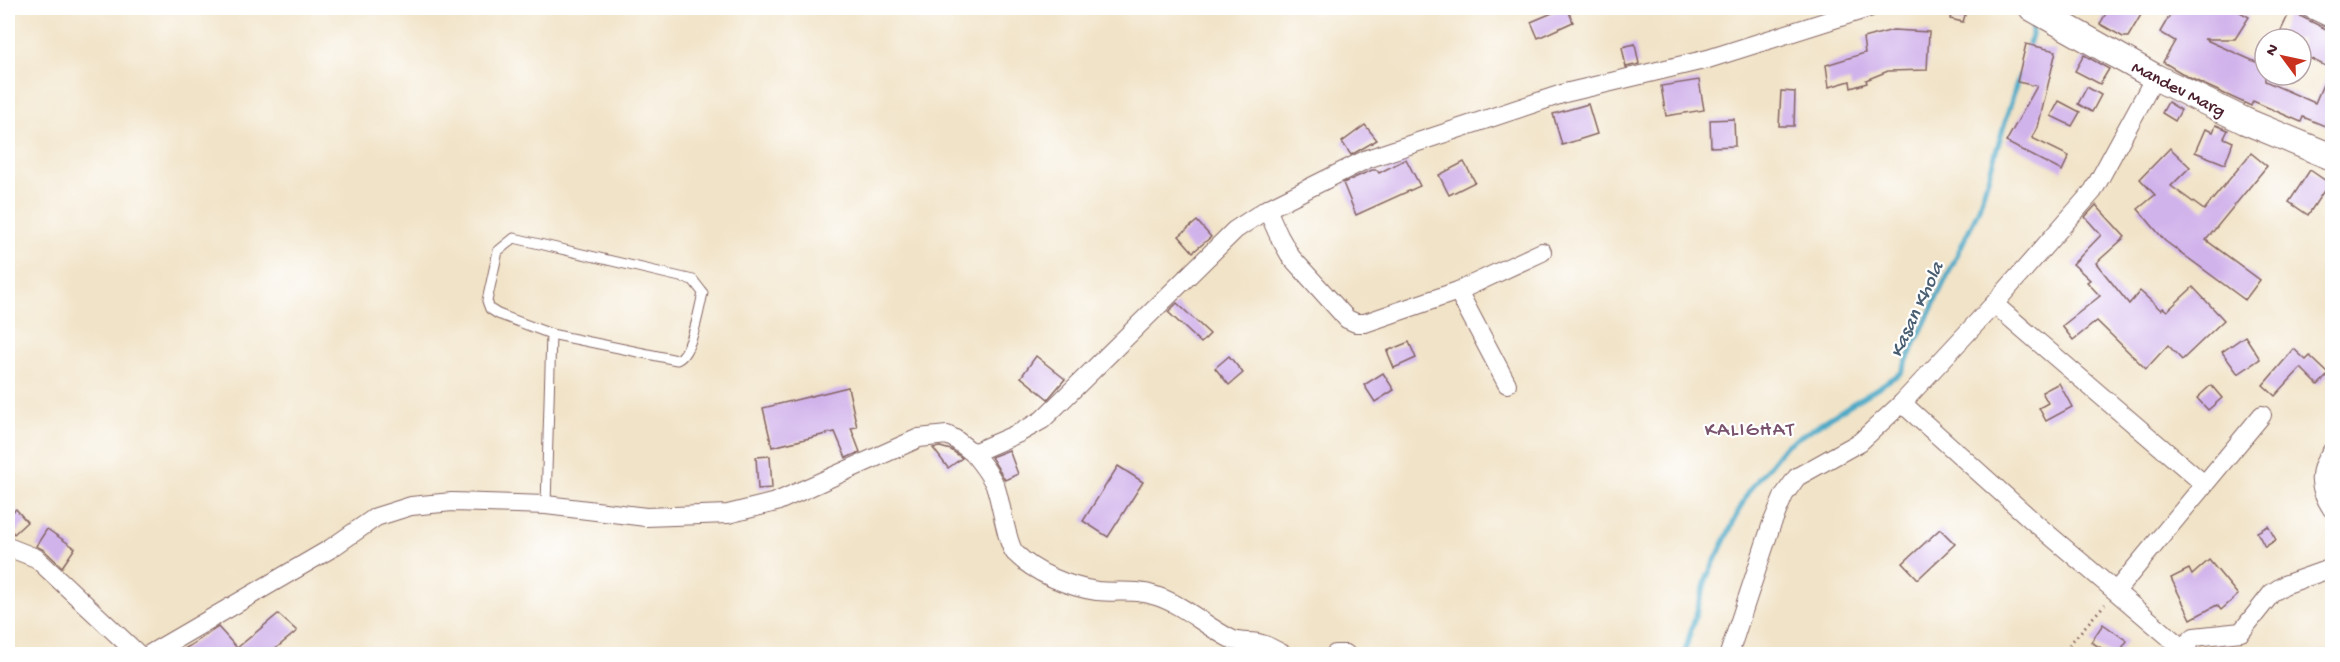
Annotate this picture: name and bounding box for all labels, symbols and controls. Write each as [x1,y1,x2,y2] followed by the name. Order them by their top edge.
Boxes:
[2253,27,2313,87] north arrow
[2263,41,2284,60] text: N
[2128,58,2228,123] street label: Mandev Marg
[1886,257,1951,362] water label: Kasan Khola
[1705,420,1795,443] district label: KALIGHAT

